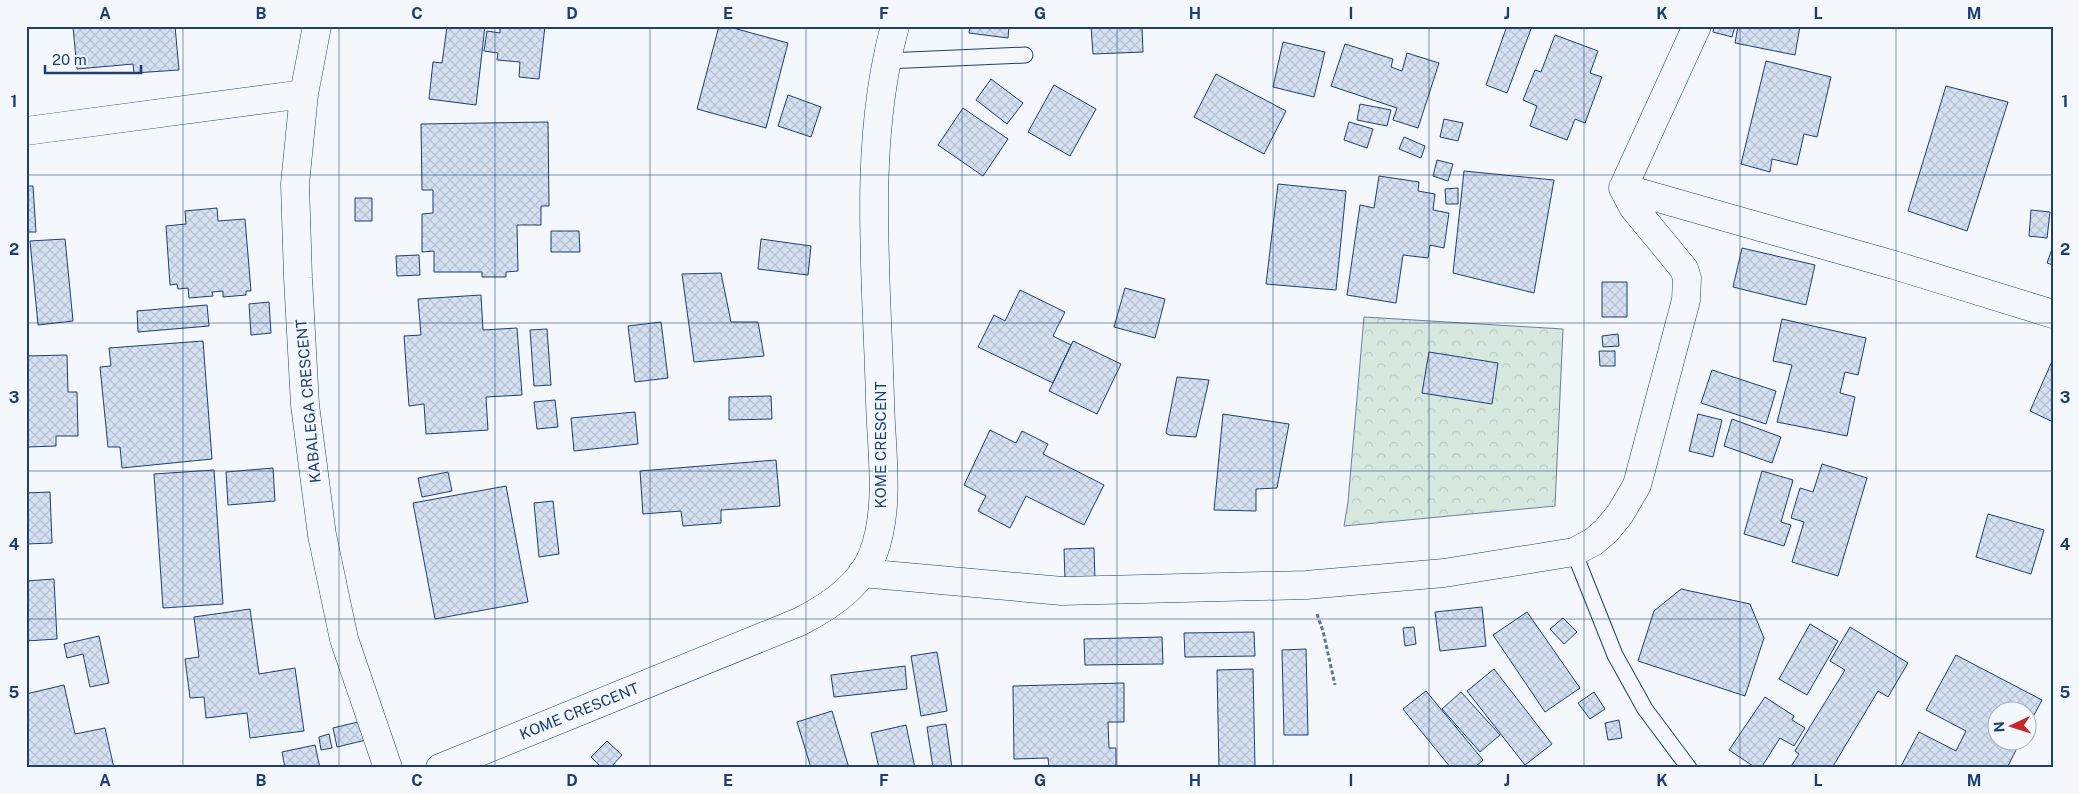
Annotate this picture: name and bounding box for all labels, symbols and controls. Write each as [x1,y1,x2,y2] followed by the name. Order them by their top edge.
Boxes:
[99,4,111,23] text: A
[256,4,267,23] text: B
[411,4,423,23] text: C
[566,4,578,23] text: D
[723,4,733,23] text: E
[879,4,889,23] text: F
[1034,4,1046,23] text: G
[1189,4,1201,23] text: H
[1349,4,1353,23] text: I
[1504,4,1510,23] text: J
[1656,4,1668,23] text: K
[1813,4,1823,23] text: L
[1967,4,1981,23] text: M
[45,42,141,74] scale bar
[52,51,87,68] text: 20 m
[11,92,17,111] text: 1
[2062,92,2068,111] text: 1
[9,240,19,259] text: 2
[2060,240,2070,259] text: 2
[292,318,324,484] street label: KABALEGA CRESCENT
[872,381,889,509] street label: KOME CRESCENT
[9,388,19,407] text: 3
[2060,388,2070,407] text: 3
[9,535,20,554] text: 4
[2060,535,2071,554] text: 4
[517,679,641,743] street label: KOME CRESCENT
[9,683,20,702] text: 5
[2060,683,2071,702] text: 5
[1986,702,2036,752] north arrow
[1991,721,2007,733] text: N
[99,771,111,790] text: A
[256,771,267,790] text: B
[411,771,423,790] text: C
[566,771,578,790] text: D
[723,771,733,790] text: E
[879,771,889,790] text: F
[1034,771,1046,790] text: G
[1189,771,1201,790] text: H
[1349,771,1353,790] text: I
[1504,771,1510,790] text: J
[1656,771,1668,790] text: K
[1813,771,1823,790] text: L
[1967,771,1981,790] text: M

